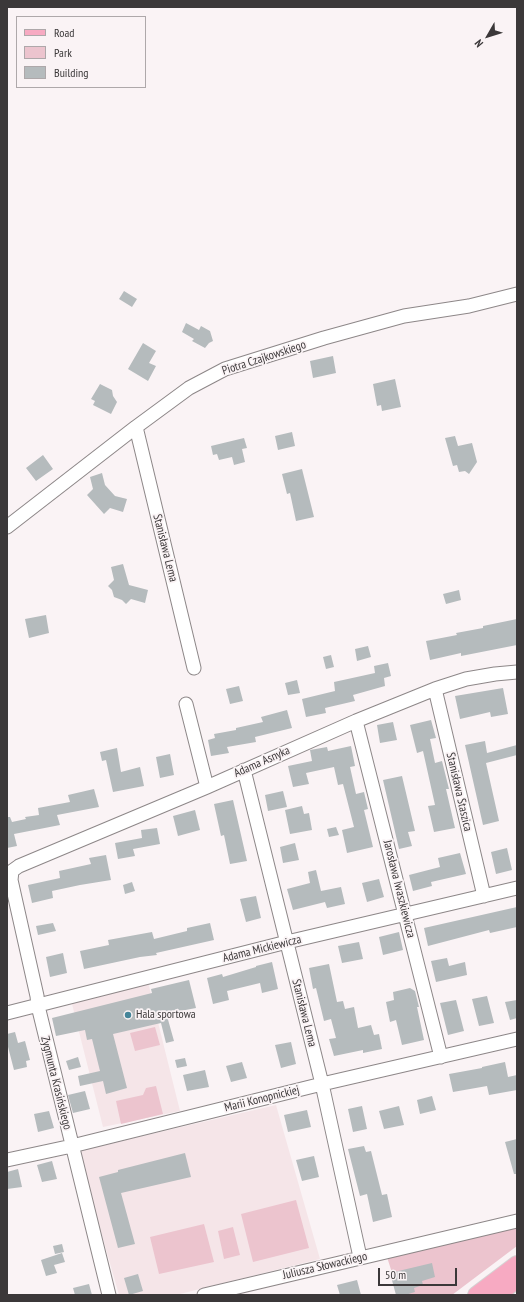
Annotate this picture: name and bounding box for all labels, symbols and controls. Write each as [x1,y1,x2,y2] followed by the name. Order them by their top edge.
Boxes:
[16,16,146,88] legend
[468,16,508,56] north arrow
[54,25,74,40] text: Road
[471,37,486,50] text: N
[54,45,72,60] text: Park
[54,65,89,80] text: Building
[220,338,308,378] street label: Piotra Czajkowskiego
[150,513,180,583] street label: Stanisława Lema
[232,743,292,781] street label: Adama Asnyka
[443,751,475,833] street label: Stanisława Staszica
[380,839,418,939] street label: Jarosława Iwaszkiewicza
[221,932,303,966] street label: Adama Mickiewicza
[289,978,319,1048] street label: Stanisława Lema
[136,1008,196,1022] place label: Hala sportowa
[123,1010,133,1020] marker: Hala sportowa
[37,1035,75,1131] street label: Zygmunta Krasińskiego
[223,1083,301,1115] street label: Marii Konopnickiej
[281,1249,369,1283] street label: Juliusza Słowackiego
[380,1260,459,1286] scale bar
[385,1267,406,1282] text: 50 m

